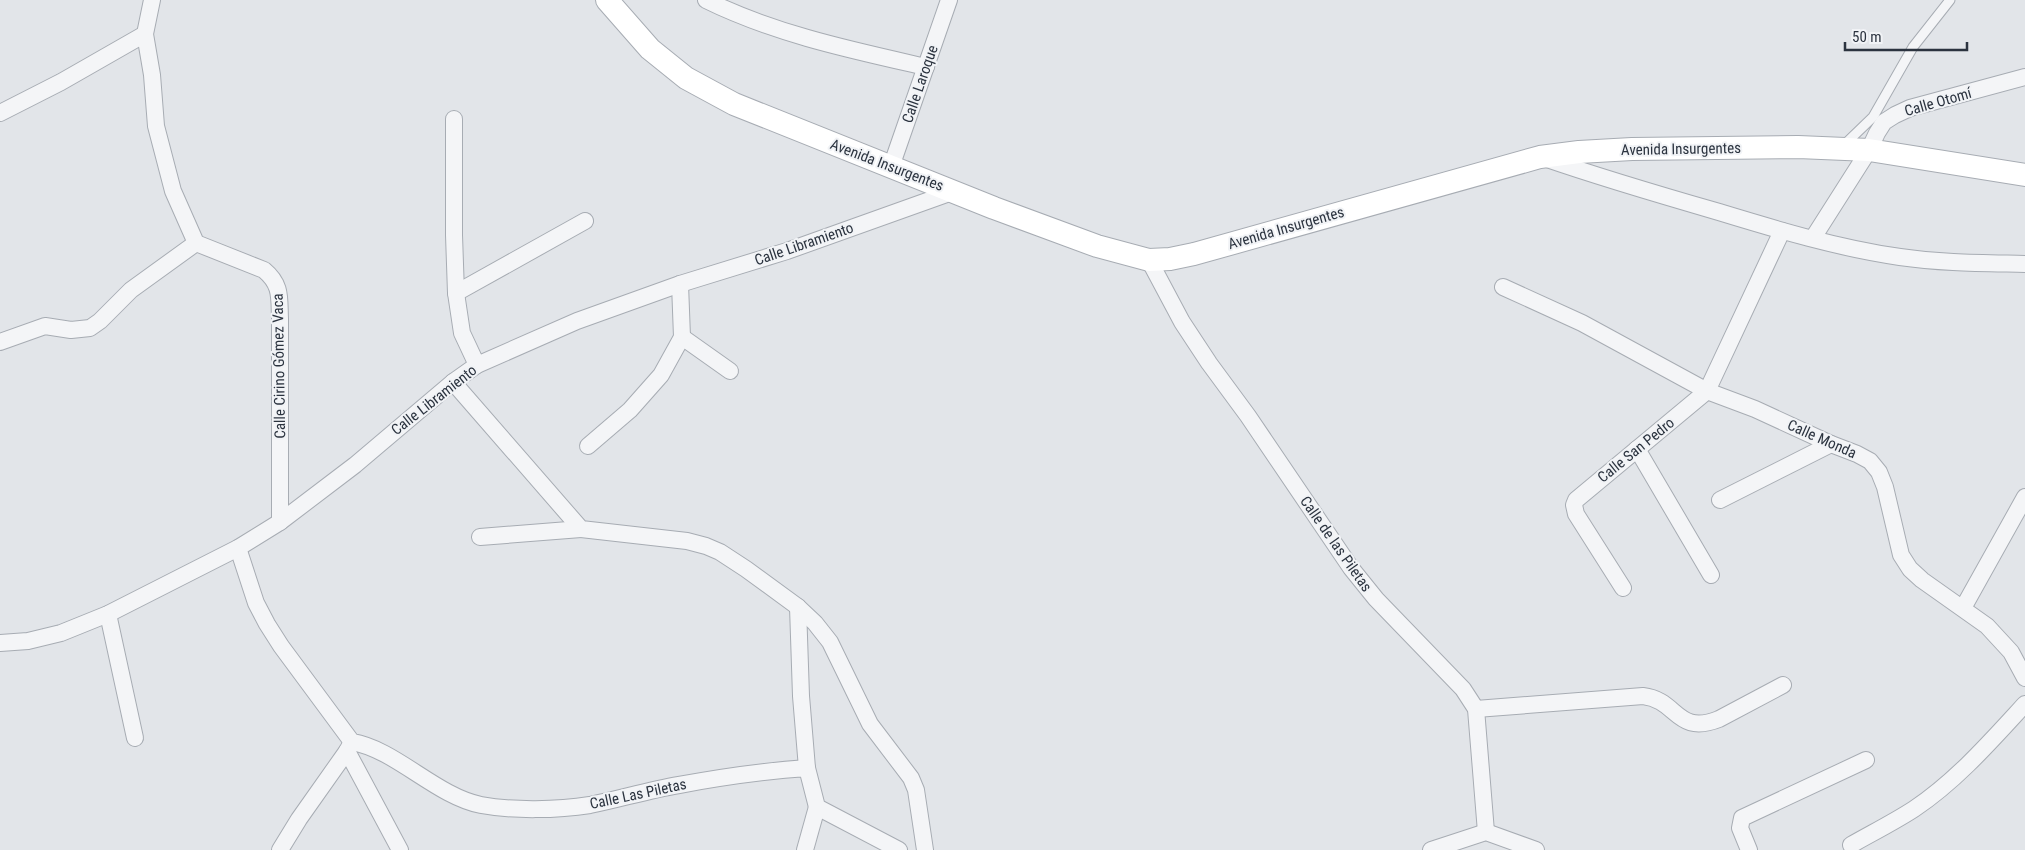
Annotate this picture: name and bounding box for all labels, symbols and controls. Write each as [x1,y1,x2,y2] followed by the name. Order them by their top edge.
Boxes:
[1845,20,1968,52] scale bar
[1852,28,1882,46] text: 50 m
[898,43,942,125] street label: Calle Laroque
[1902,83,1975,120] street label: Calle Otomí
[828,135,946,195] street label: Avenida Insurgentes
[1621,139,1741,159] street label: Avenida Insurgentes
[1226,203,1346,253] street label: Avenida Insurgentes
[752,219,856,269] street label: Calle Libramiento
[269,293,289,439] street label: Calle Cirino Gómez Vaca
[388,361,480,439] street label: Calle Libramiento
[1594,414,1678,486] street label: Calle San Pedro
[1785,416,1859,462] street label: Calle Monda
[1296,493,1376,595] street label: Calle de las Piletas
[588,775,688,813] street label: Calle Las Piletas

